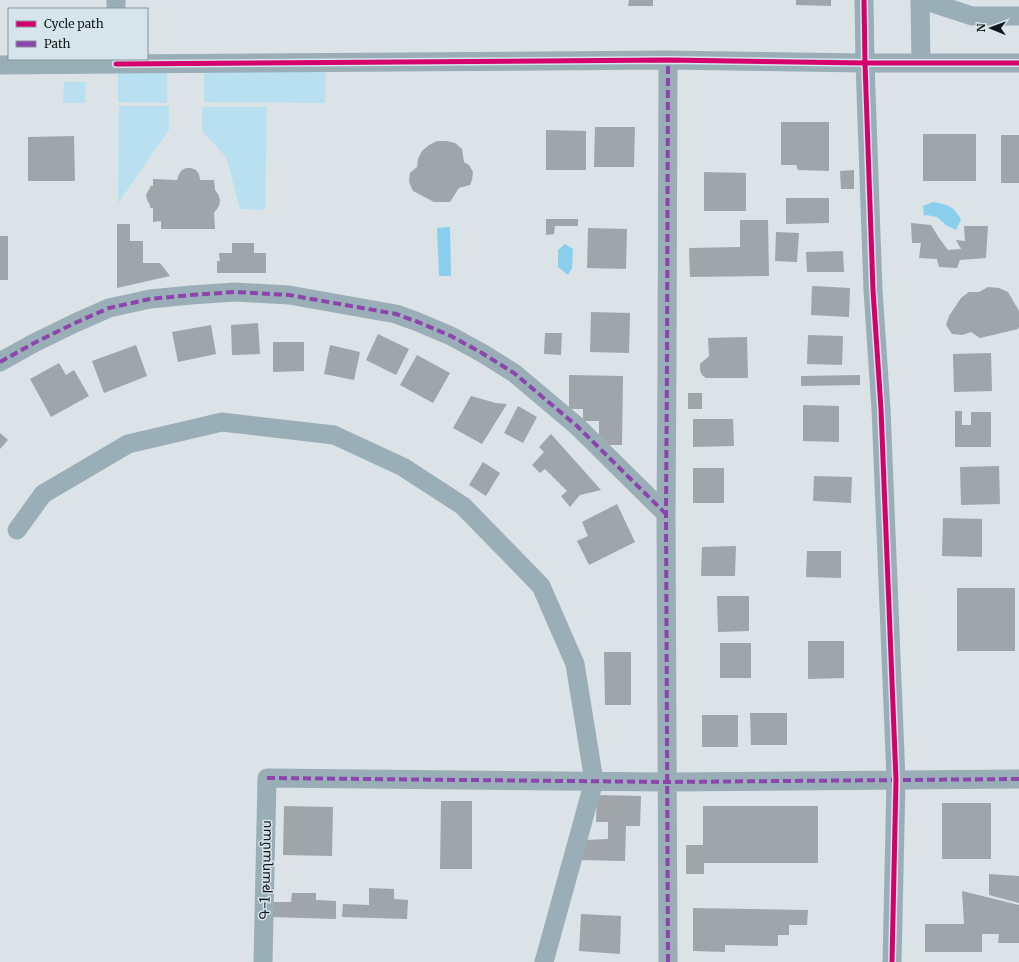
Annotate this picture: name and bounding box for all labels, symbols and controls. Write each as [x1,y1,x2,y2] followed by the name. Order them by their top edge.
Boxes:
[8,8,148,60] legend
[971,8,1011,48] north arrow
[44,16,104,31] text: Cycle path
[974,23,988,32] text: N
[44,36,70,51] text: Path
[255,820,275,920] street label: Գ-1 թաղամաս

